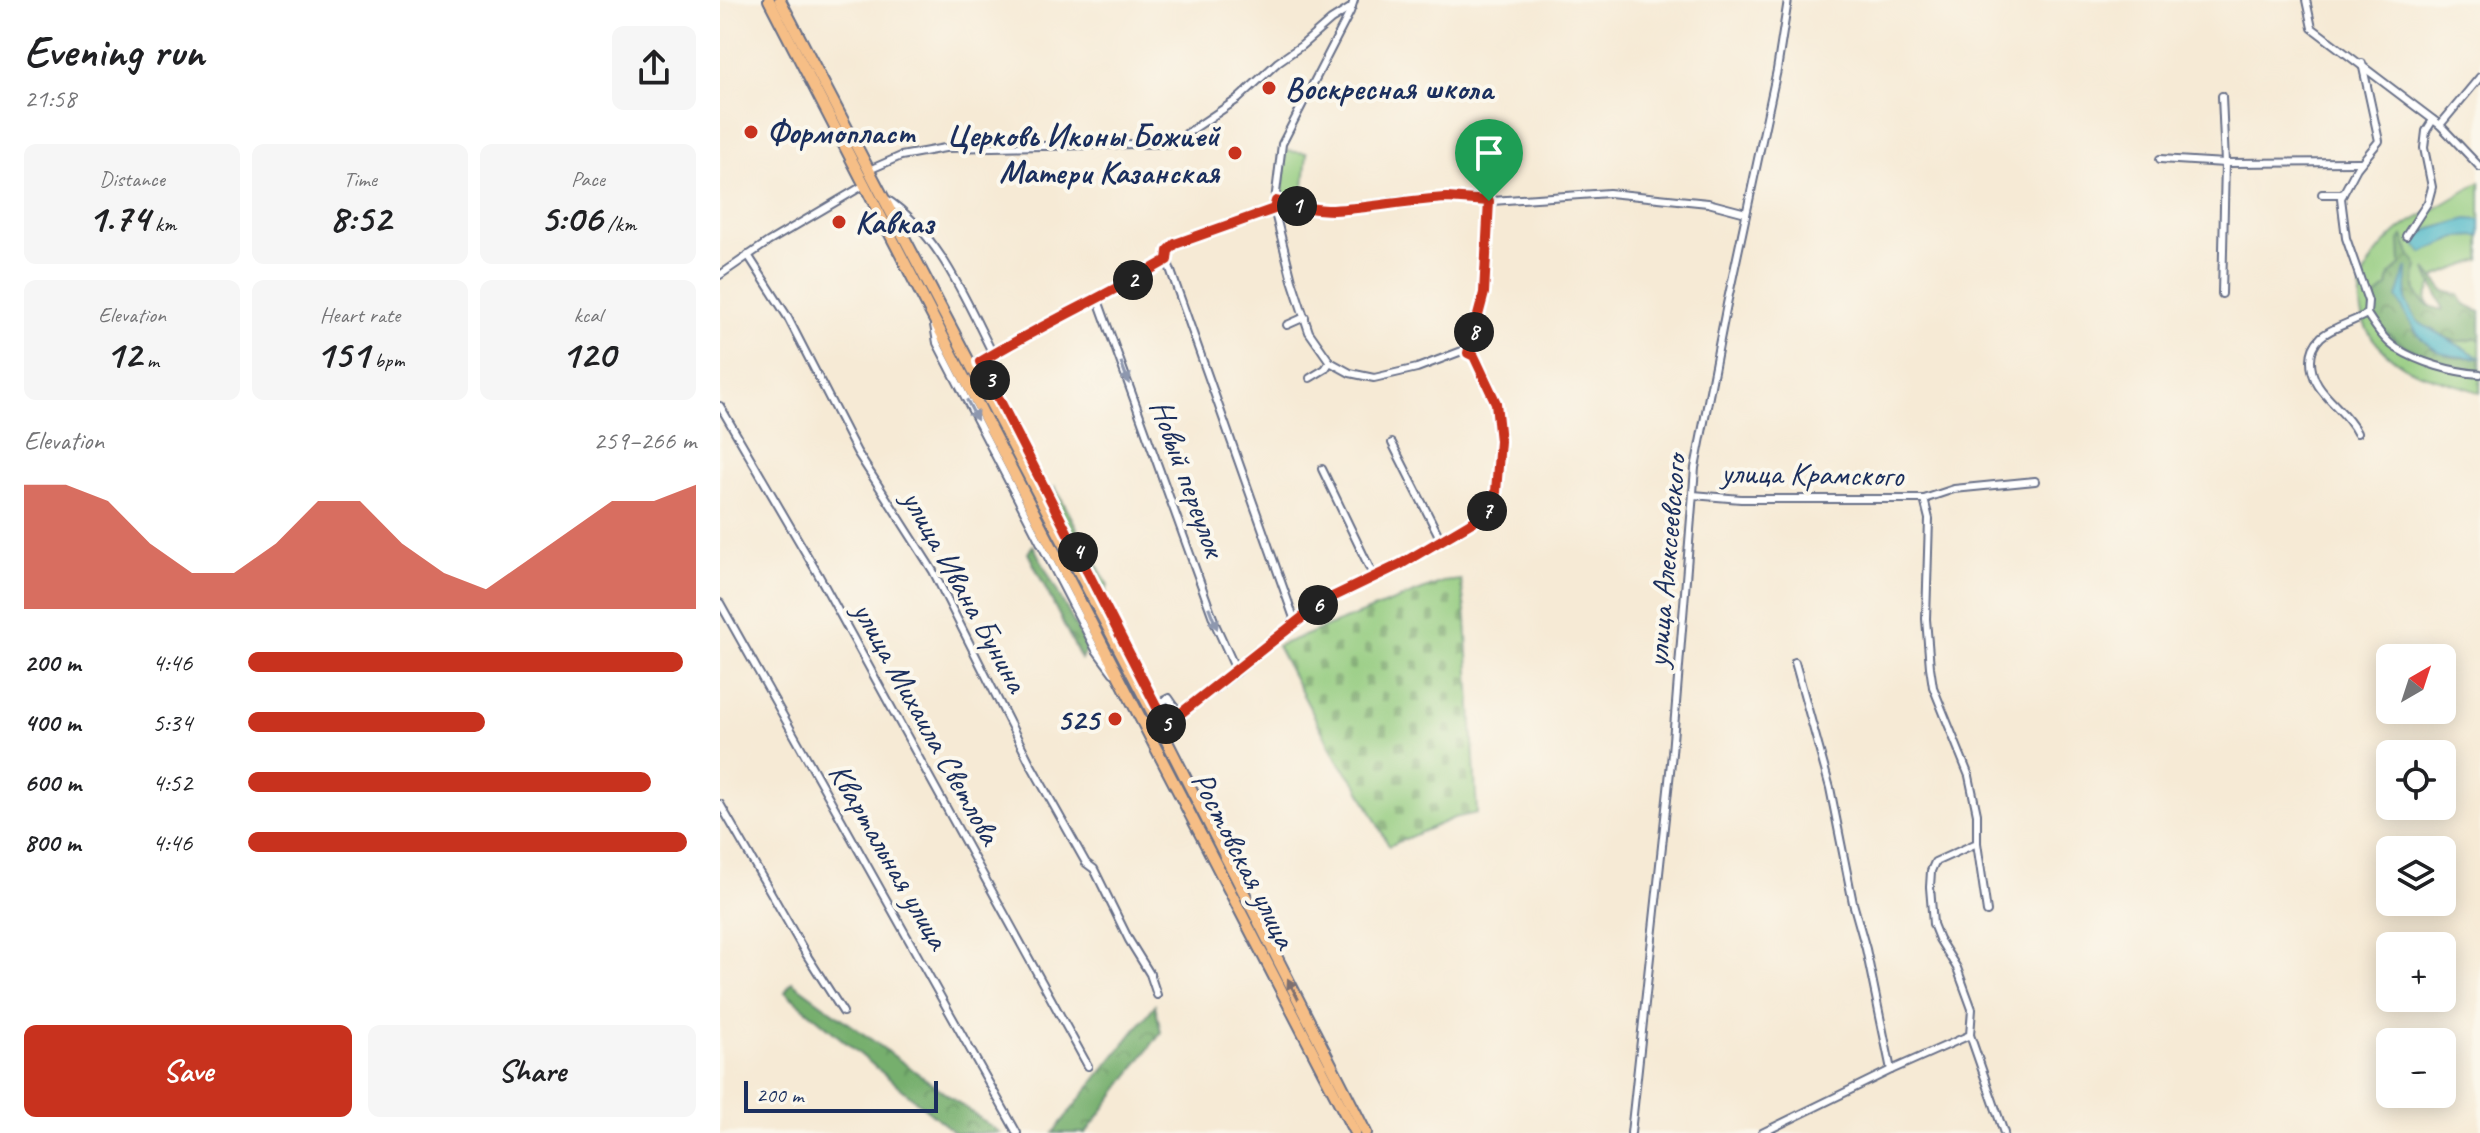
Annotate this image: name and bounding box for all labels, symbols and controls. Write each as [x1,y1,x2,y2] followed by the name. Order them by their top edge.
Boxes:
[24,24,204,79] text: Evening run
[612,26,696,110] button: share
[1285,68,1496,109] place label: Воскресная школа
[1260,79,1278,97] marker: Воскресная школа
[24,82,76,115] text: 21:58
[767,112,916,153] place label: Формопласт
[946,115,1221,193] place label: Церковь Иконы Божией Матери Казанская
[1455,119,1523,201] pin
[742,123,760,141] marker: Формопласт
[1467,131,1511,175] icon: arrive
[1226,144,1244,162] marker: Церковь Иконы Божией Матери Казанская
[99,165,165,193] text: Distance
[343,165,377,193] text: Time
[571,165,605,193] text: Pace
[1277,186,1317,226] pin: 1
[1292,192,1302,220] text: 1
[88,193,149,243] text: 1.74
[329,193,391,243] text: 8:52
[540,193,602,243] text: 5:06
[855,202,936,243] place label: Кавказ
[149,210,176,238] text: km
[602,210,636,238] text: /km
[830,213,848,231] marker: Кавказ
[1113,260,1153,300] pin: 2
[1128,266,1138,294] text: 2
[98,301,166,329] text: Elevation
[320,301,400,329] text: Heart rate
[573,301,603,329] text: kcal
[1454,312,1494,352] pin: 8
[1469,318,1479,346] text: 8
[105,329,141,379] text: 12
[316,329,369,379] text: 151
[561,329,615,379] text: 120
[141,346,159,374] text: m
[369,346,404,374] text: bpm
[970,360,1010,400] pin: 3
[1119,361,1131,385] one-way arrow
[985,366,995,394] text: 3
[1141,394,1236,565] street label: Новый переулок
[965,399,979,422] one-way arrow
[24,424,104,457] text: Elevation
[593,424,696,457] text: 259–266 m
[1636,449,1696,671] street label: улица Алексеевского
[1718,452,1905,496] street label: улица Крамского
[892,481,1038,701] street label: улица Ивана Бунина
[1467,491,1507,531] pin: 7
[1482,497,1492,525] text: 7
[1058,532,1098,572] pin: 4
[1073,538,1083,566] text: 4
[1298,585,1338,625] pin: 6
[1313,591,1323,619] text: 6
[842,593,1012,853] street label: улица Михаила Светлова
[1207,606,1220,630] one-way arrow
[2376,644,2456,724] north arrow
[2376,644,2456,1108] map controls
[24,646,80,679] text: 200 m
[152,646,192,679] text: 4:46
[1057,699,1102,740] place label: 525
[1146,704,1186,744] pin: 5
[24,706,80,739] text: 400 m
[152,706,192,739] text: 5:34
[1106,710,1124,728] marker: 525
[1161,710,1171,738] text: 5
[2376,740,2456,820] button: locate
[819,756,960,958] street label: Квартальная улица
[1182,765,1307,957] street label: Ростовская улица
[24,766,81,799] text: 600 m
[152,766,192,799] text: 4:52
[24,826,80,859] text: 800 m
[152,826,192,859] text: 4:46
[2376,836,2456,916] button: layers
[2376,932,2456,1012] button: +
[1286,977,1299,1000] one-way arrow
[24,1025,352,1117] button: Save
[368,1025,696,1117] button: Share
[2376,1028,2456,1108] button: −
[744,1077,938,1113] scale bar
[756,1081,803,1109] text: 200 m

